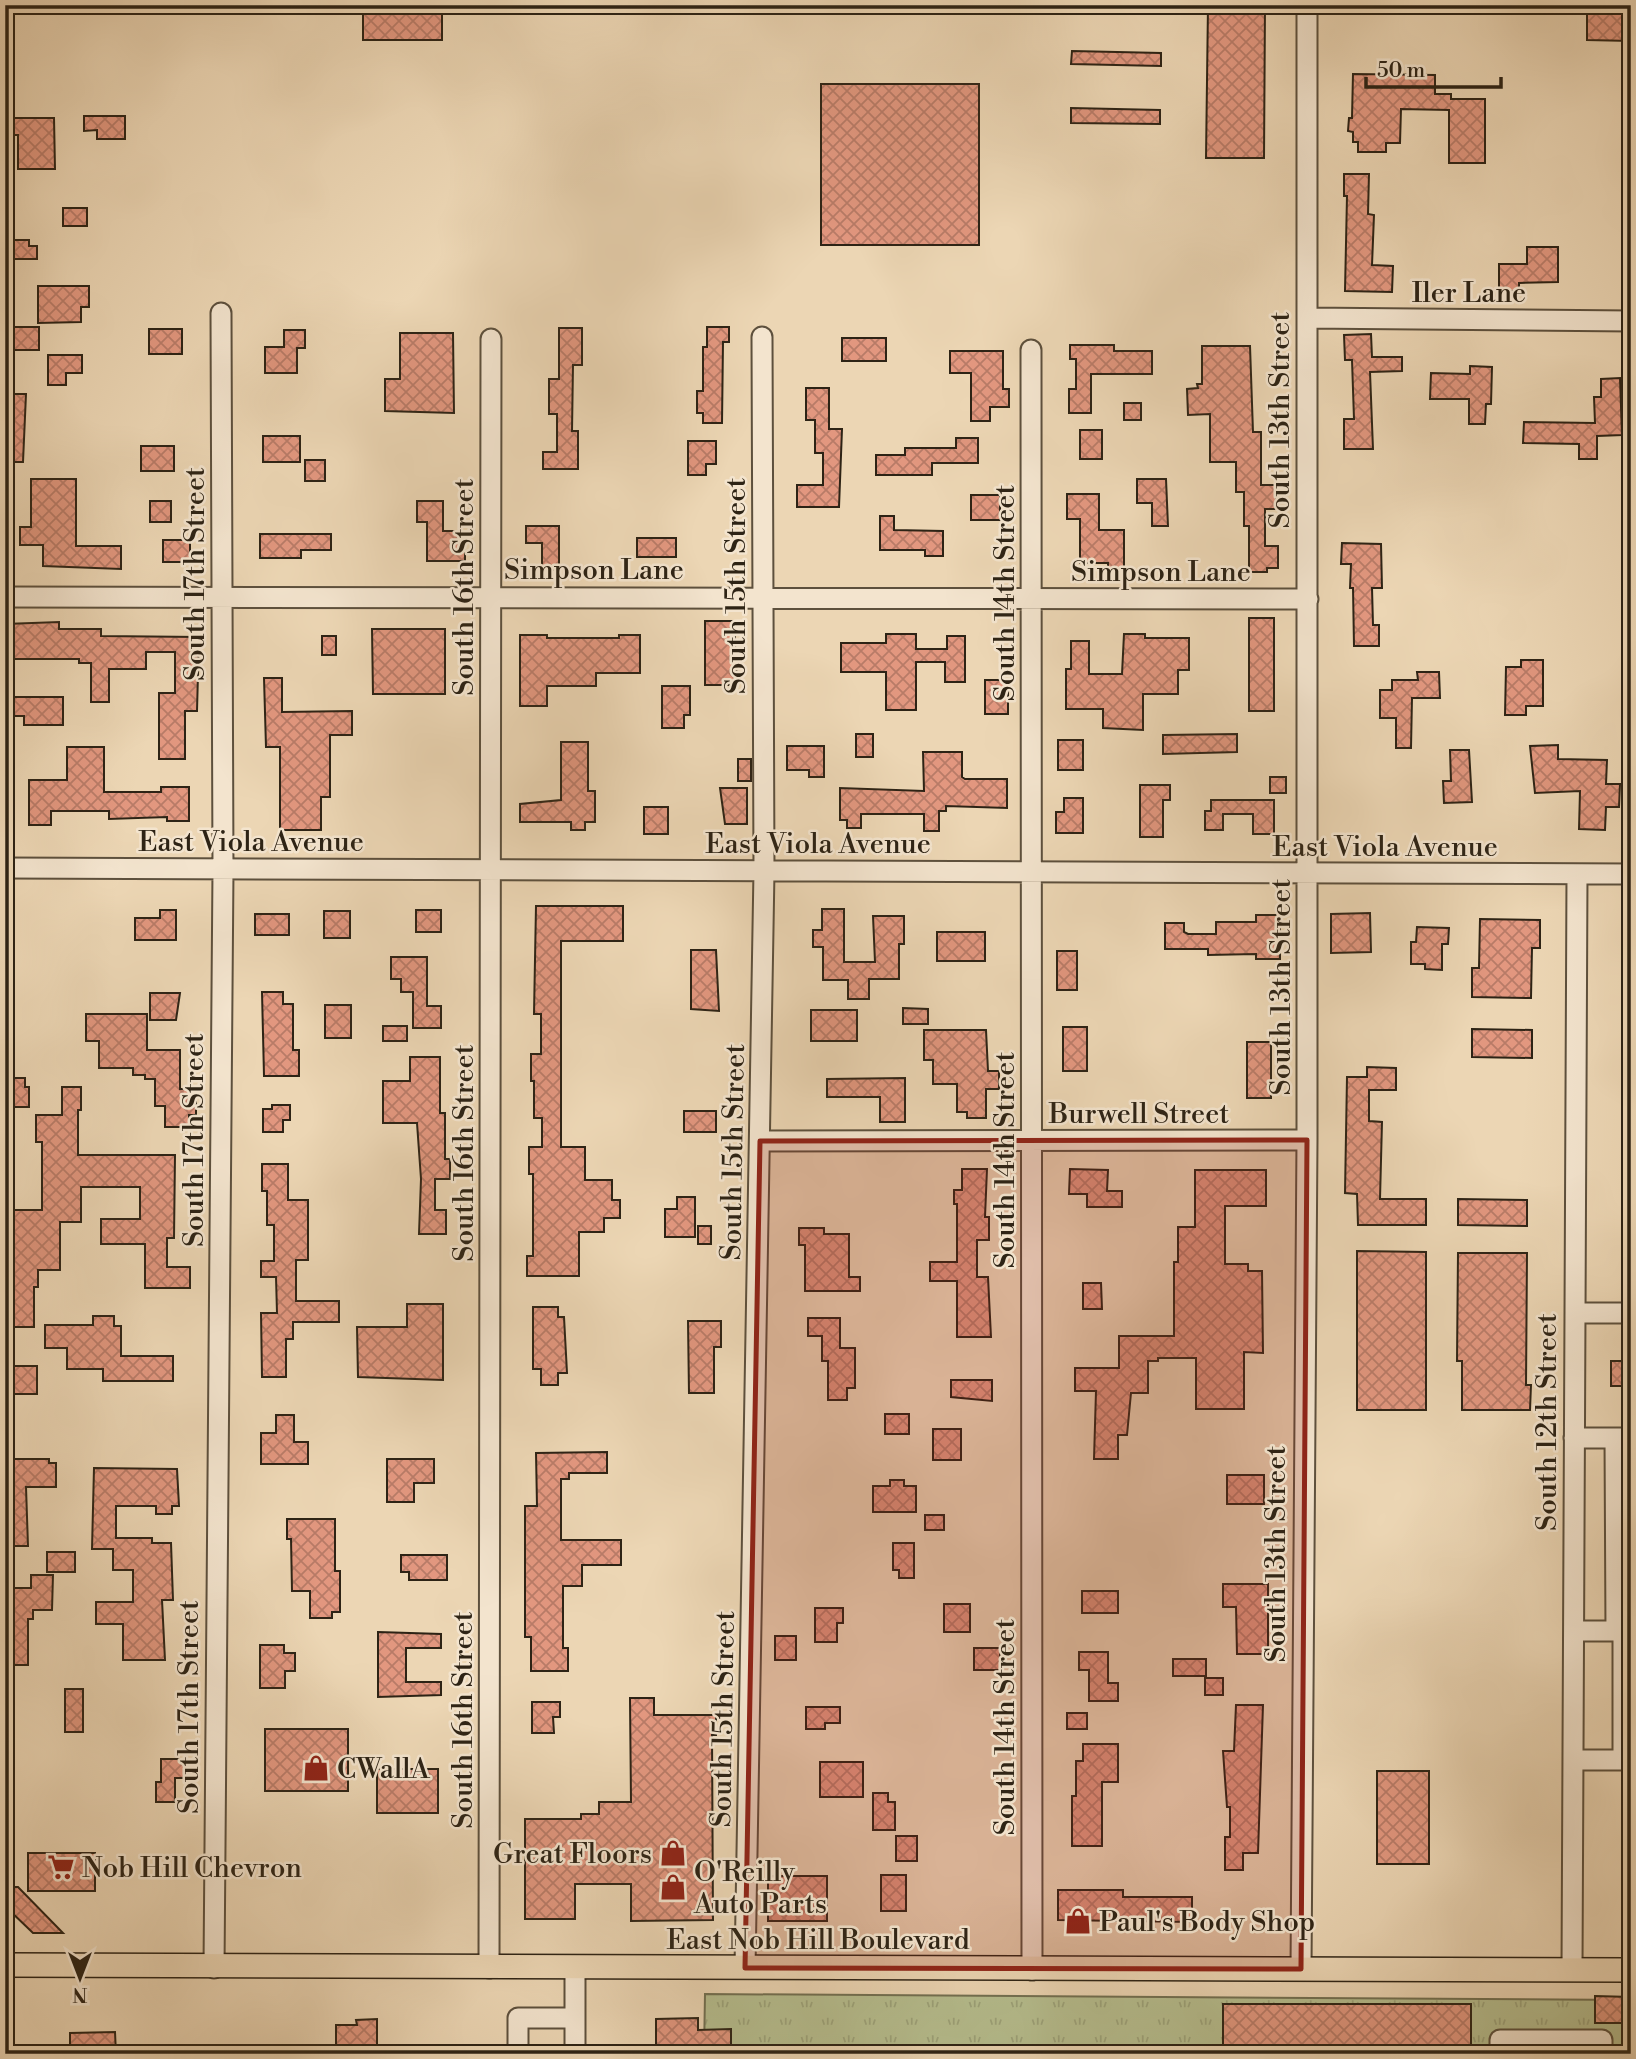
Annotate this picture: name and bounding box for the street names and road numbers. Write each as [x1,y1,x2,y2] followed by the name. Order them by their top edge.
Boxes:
[1412,276,1526,311] street label: Iler Lane
[1263,312,1298,528] street label: South 13th Street
[178,467,213,681] street label: South 17th Street
[447,478,482,696] street label: South 16th Street
[719,478,754,694] street label: South 15th Street
[988,485,1023,701] street label: South 14th Street
[504,553,684,588] street label: Simpson Lane
[1071,555,1251,590] street label: Simpson Lane
[138,825,364,860] street label: East Viola Avenue
[705,827,931,862] street label: East Viola Avenue
[1272,830,1498,865] street label: East Viola Avenue
[1264,879,1299,1095] street label: South 13th Street
[177,1033,212,1247] street label: South 17th Street
[714,1043,753,1261] street label: South 15th Street
[447,1044,482,1262] street label: South 16th Street
[988,1052,1023,1268] street label: South 14th Street
[1048,1097,1229,1132] street label: Burwell Street
[1530,1313,1565,1531] street label: South 12th Street
[1259,1446,1294,1662] street label: South 13th Street
[172,1600,207,1814] street label: South 17th Street
[704,1610,743,1828] street label: South 15th Street
[446,1611,481,1829] street label: South 16th Street
[988,1619,1023,1835] street label: South 14th Street
[666,1923,970,1958] street label: East Nob Hill Boulevard

